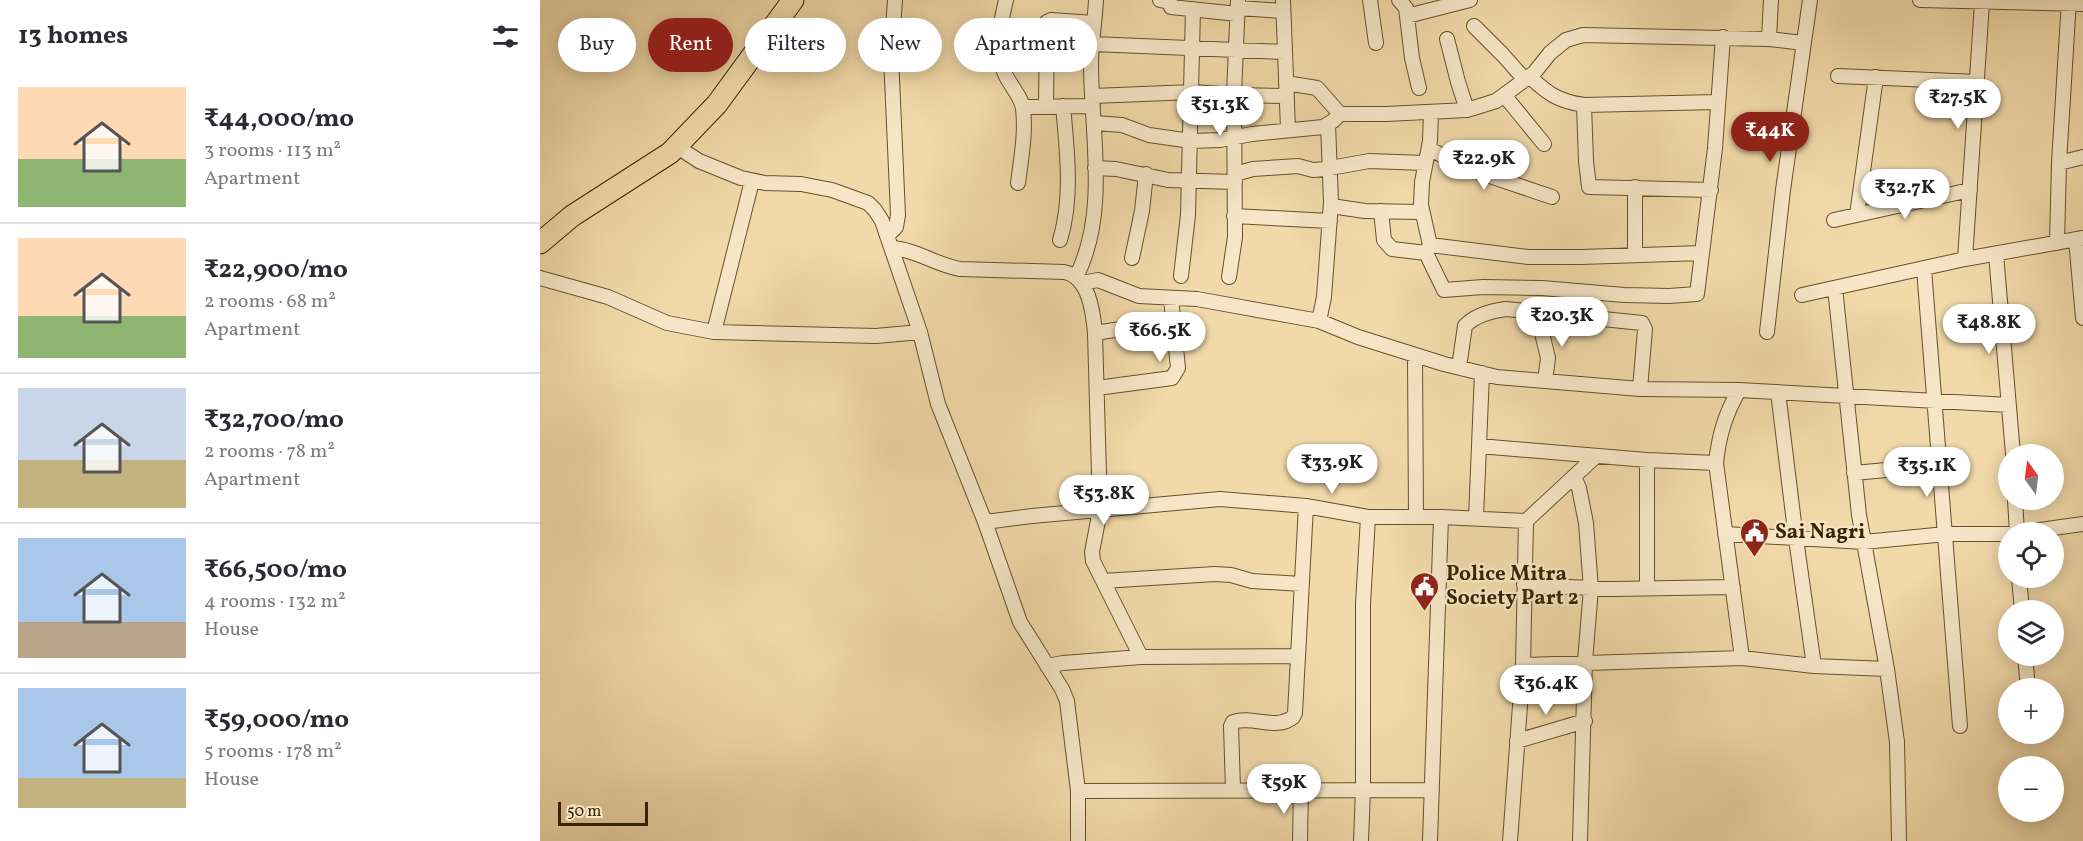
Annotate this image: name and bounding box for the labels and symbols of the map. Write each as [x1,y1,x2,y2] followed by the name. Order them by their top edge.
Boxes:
[1909,79,2007,130] pin: ₹27.5K
[1171,86,1269,137] pin: ₹51.3K
[1734,112,1806,163] pin: ₹44K
[1435,140,1533,191] pin: ₹22.9K
[1856,169,1954,220] pin: ₹32.7K
[1513,297,1611,348] pin: ₹20.3K
[1940,304,2038,355] pin: ₹48.8K
[1111,312,1209,363] pin: ₹66.5K
[1283,444,1381,495] pin: ₹33.9K
[1998,444,2064,510] north arrow
[1878,447,1976,498] pin: ₹35.1K
[1055,475,1153,526] pin: ₹53.8K
[1738,516,1770,558] public building icon: Sai Nagri
[1775,518,1865,547] place label: Sai Nagri
[1446,560,1579,613] place label: Police Mitra Society Part 2
[1409,570,1441,612] public building icon: Police Mitra Society Part 2
[1497,665,1595,716] pin: ₹36.4K
[1248,764,1320,815] pin: ₹59K
[558,799,648,826] scale bar

